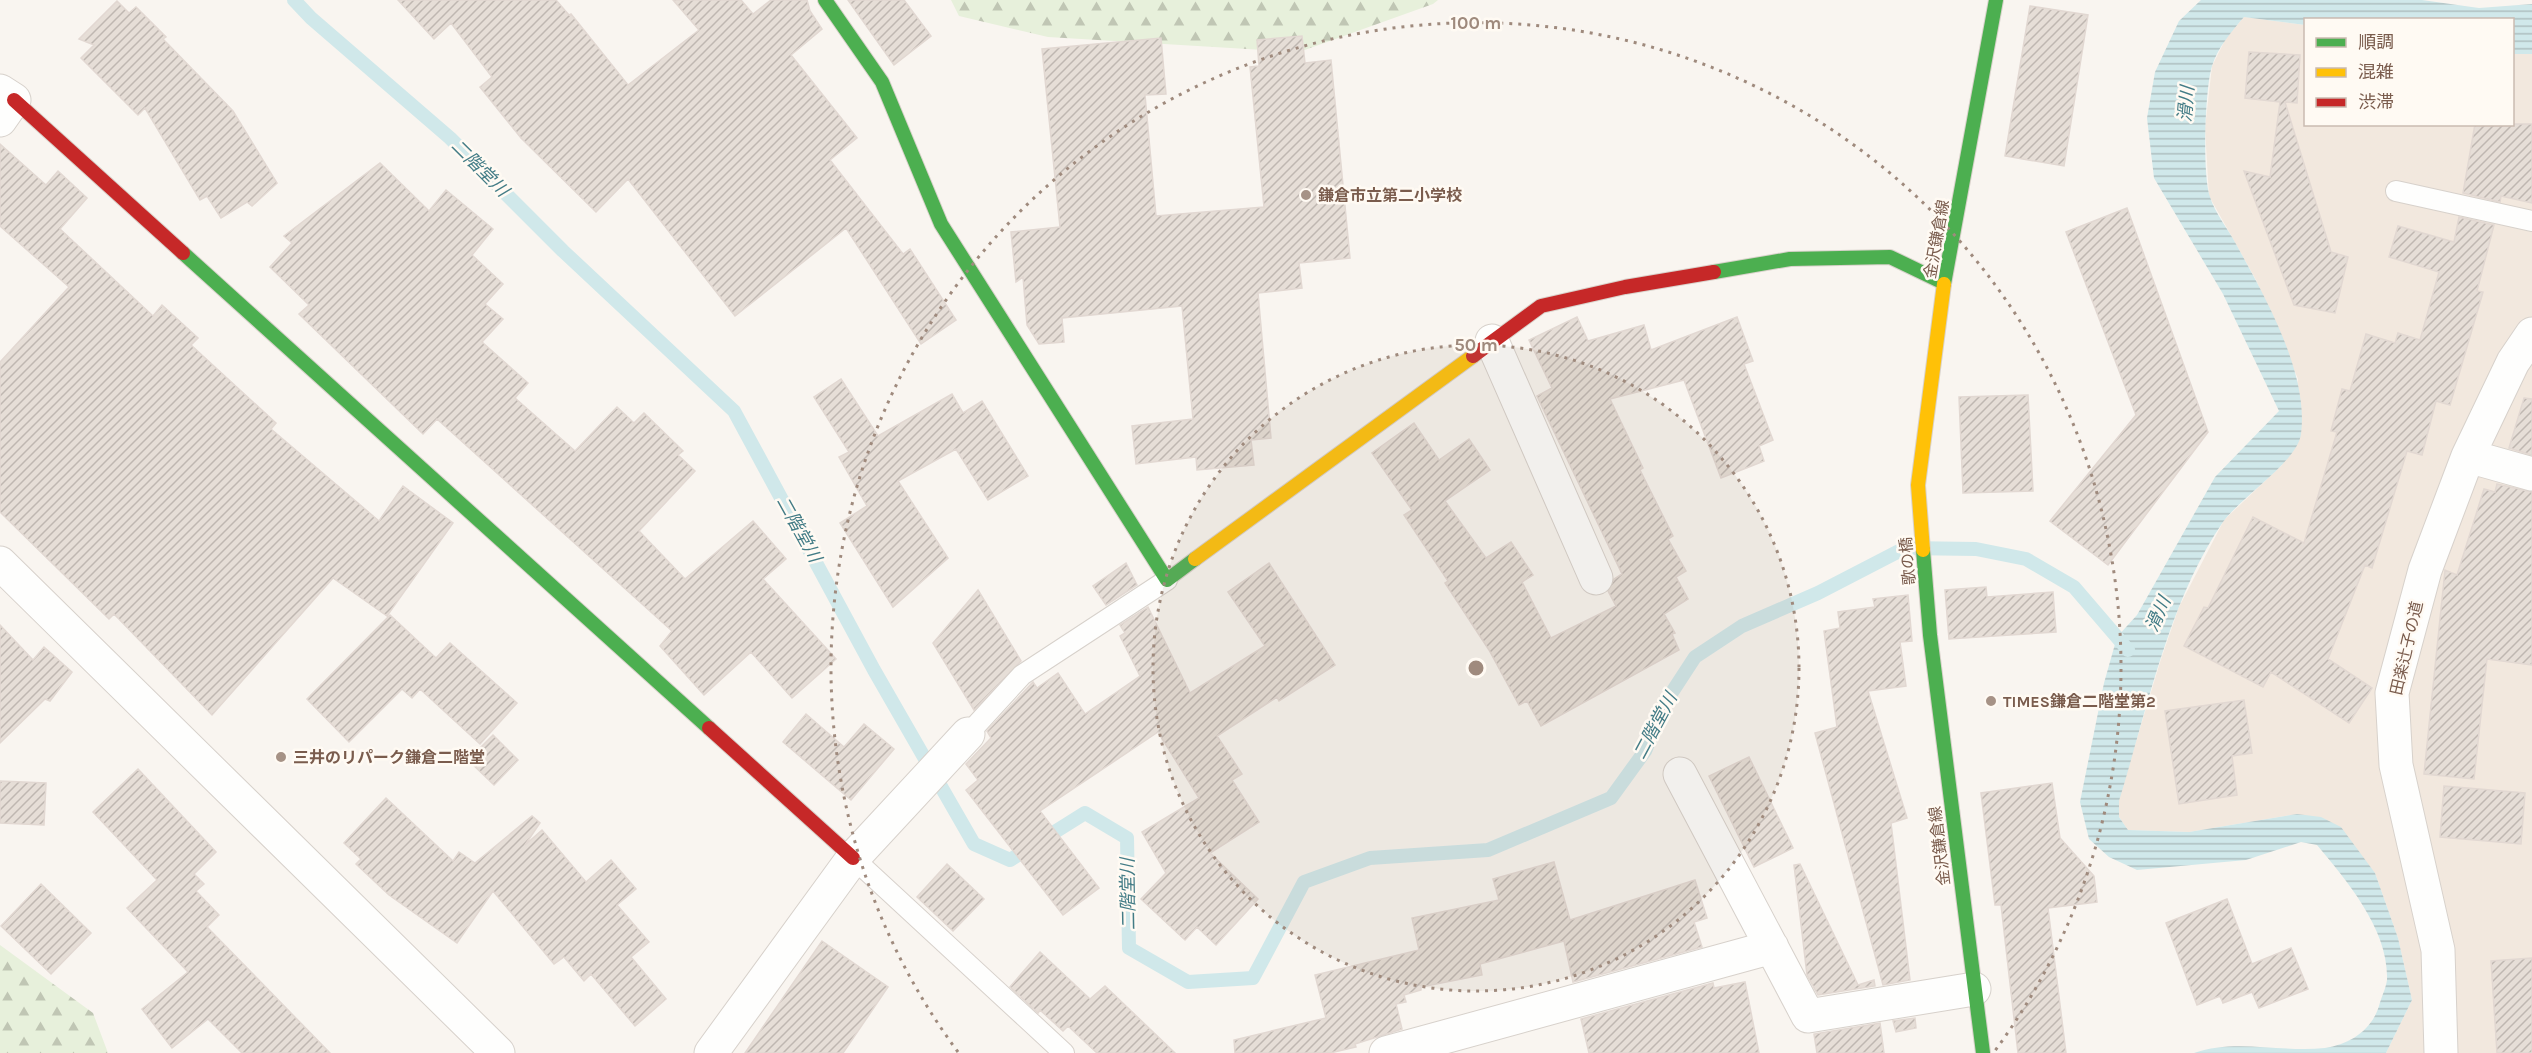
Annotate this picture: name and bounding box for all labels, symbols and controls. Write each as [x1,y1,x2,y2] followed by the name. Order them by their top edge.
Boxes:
[1451,12,1501,34] text: 100 m
[2304,18,2514,126] legend
[2358,31,2394,53] text: 順調
[2358,61,2394,83] text: 混雑
[2173,83,2199,123] water label: 滑川
[2358,91,2394,113] text: 渋滞
[447,135,515,203] water label: 二階堂川
[1318,186,1462,205] place label: 鎌倉市立第二小学校
[1299,188,1313,202] marker: 鎌倉市立第二小学校
[1920,198,1953,280] street label: 金沢鎌倉線
[1454,334,1498,356] text: 50 m
[772,492,827,568] water label: 二階堂川
[1896,536,1919,586] street label: 歌の橋
[2141,591,2176,635] water label: 滑川
[2386,599,2427,697] street label: 田楽辻子の道
[1466,658,1486,678] centre of rings
[1628,687,1683,763] water label: 二階堂川
[2003,692,2156,711] place label: TIMES鎌倉二階堂第2
[1984,694,1998,708] marker: TIMES鎌倉二階堂第2
[293,748,485,767] place label: 三井のリパーク鎌倉二階堂
[274,750,288,764] marker: 三井のリパーク鎌倉二階堂
[1925,805,1954,887] street label: 金沢鎌倉線
[1116,856,1140,930] water label: 二階堂川

